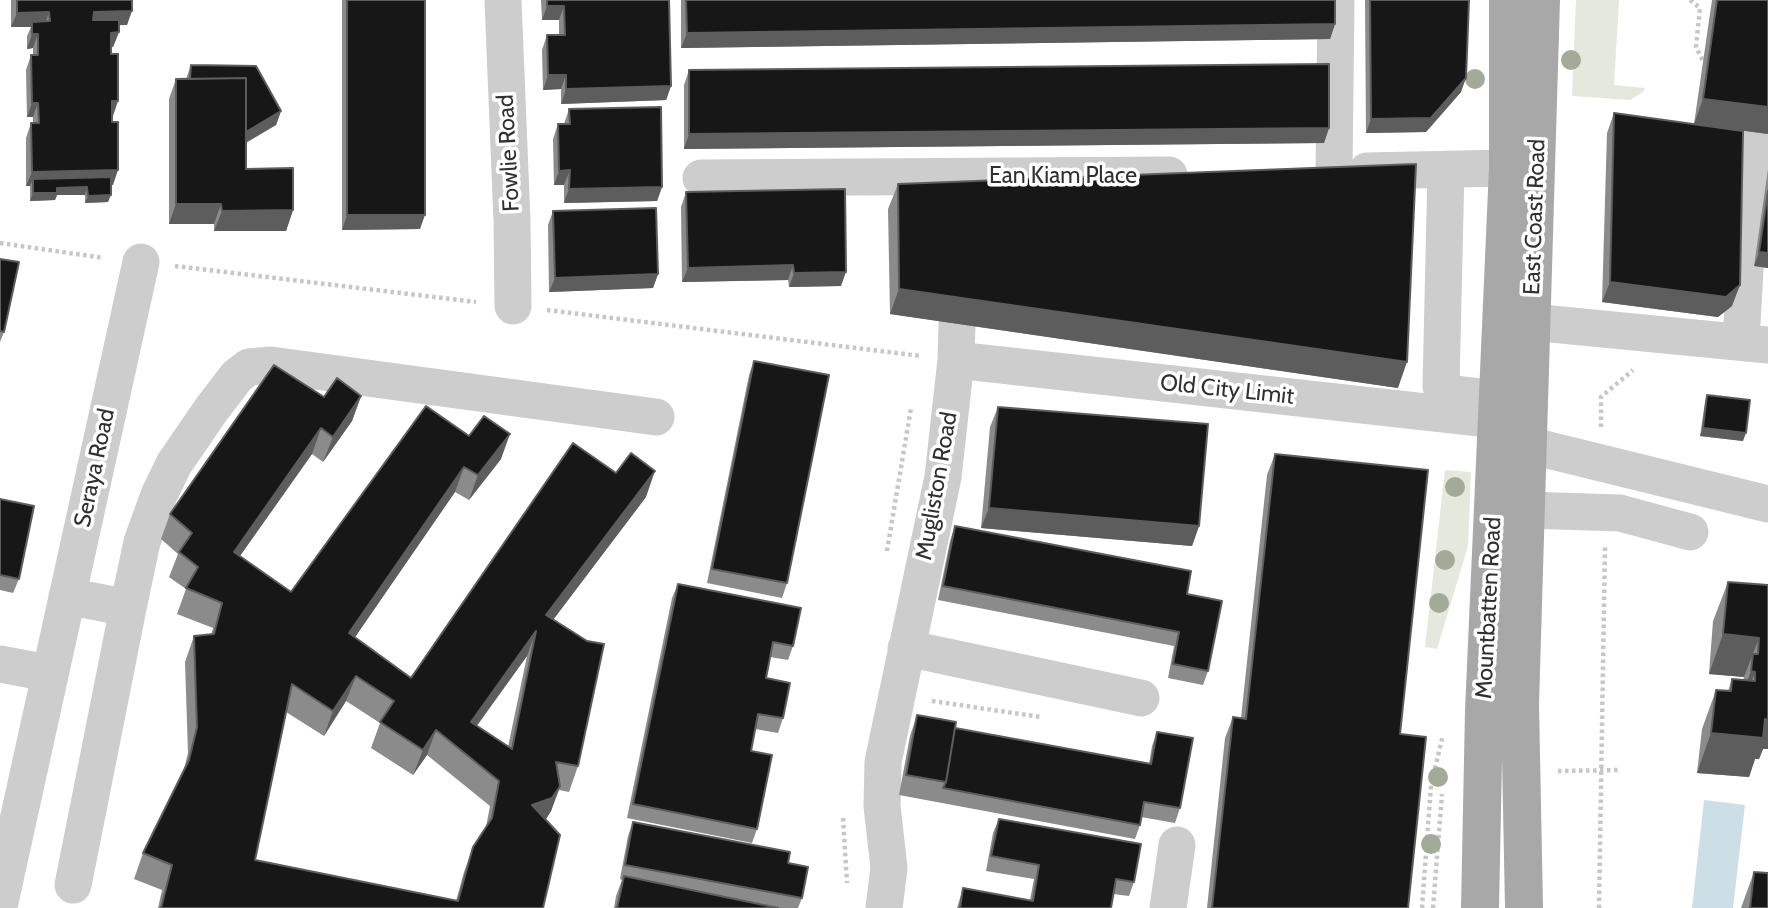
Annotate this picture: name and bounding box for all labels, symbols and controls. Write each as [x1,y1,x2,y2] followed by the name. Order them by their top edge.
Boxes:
[492,94,526,212] street label: Fowlie Road
[1518,139,1552,295] street label: East Coast Road
[989,162,1137,190] street label: Ean Kiam Place
[1159,369,1295,411] street label: Old City Limit
[69,406,121,530] street label: Seraya Road
[910,410,964,562] street label: Mugliston Road
[1470,516,1508,700] street label: Mountbatten Road

